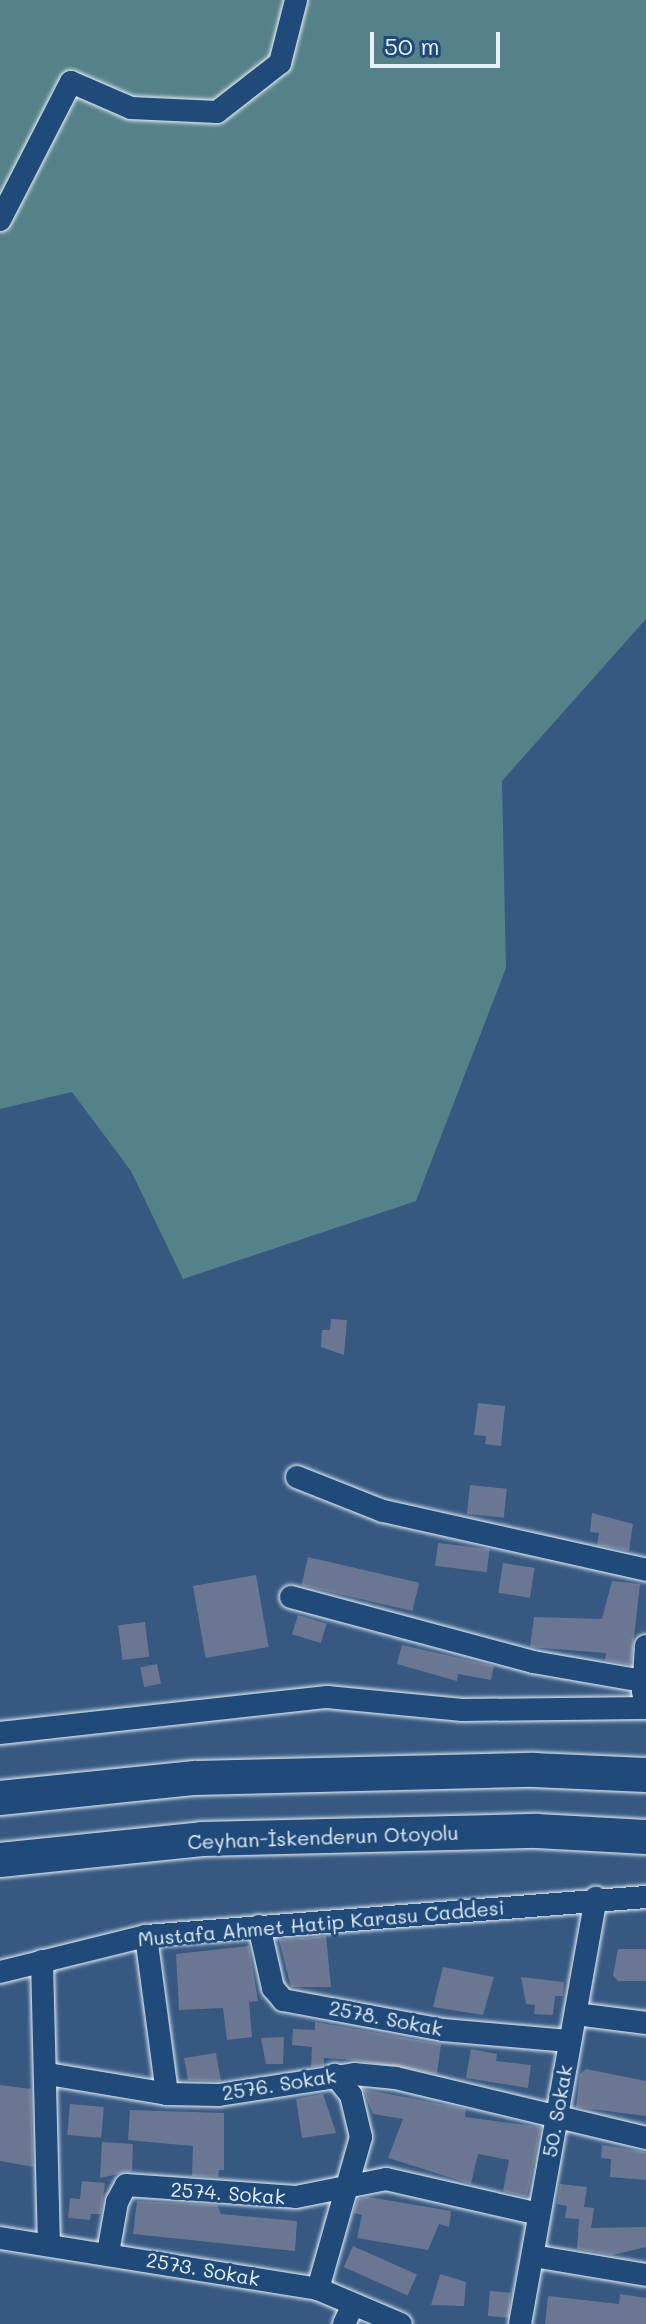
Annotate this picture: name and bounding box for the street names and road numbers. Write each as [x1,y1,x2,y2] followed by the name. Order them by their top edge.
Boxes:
[187,1820,459,1854] street label: Ceyhan-İskenderun Otoyolu
[137,1895,505,1951] street label: Mustafa Ahmet Hatip Karasu Caddesi
[327,1995,445,2041] street label: 2578. Sokak
[220,2063,338,2105] street label: 2576. Sokak
[537,2063,577,2159] street label: 50. Sokak
[170,2177,286,2209] street label: 2574. Sokak
[144,2247,262,2291] street label: 2573. Sokak

